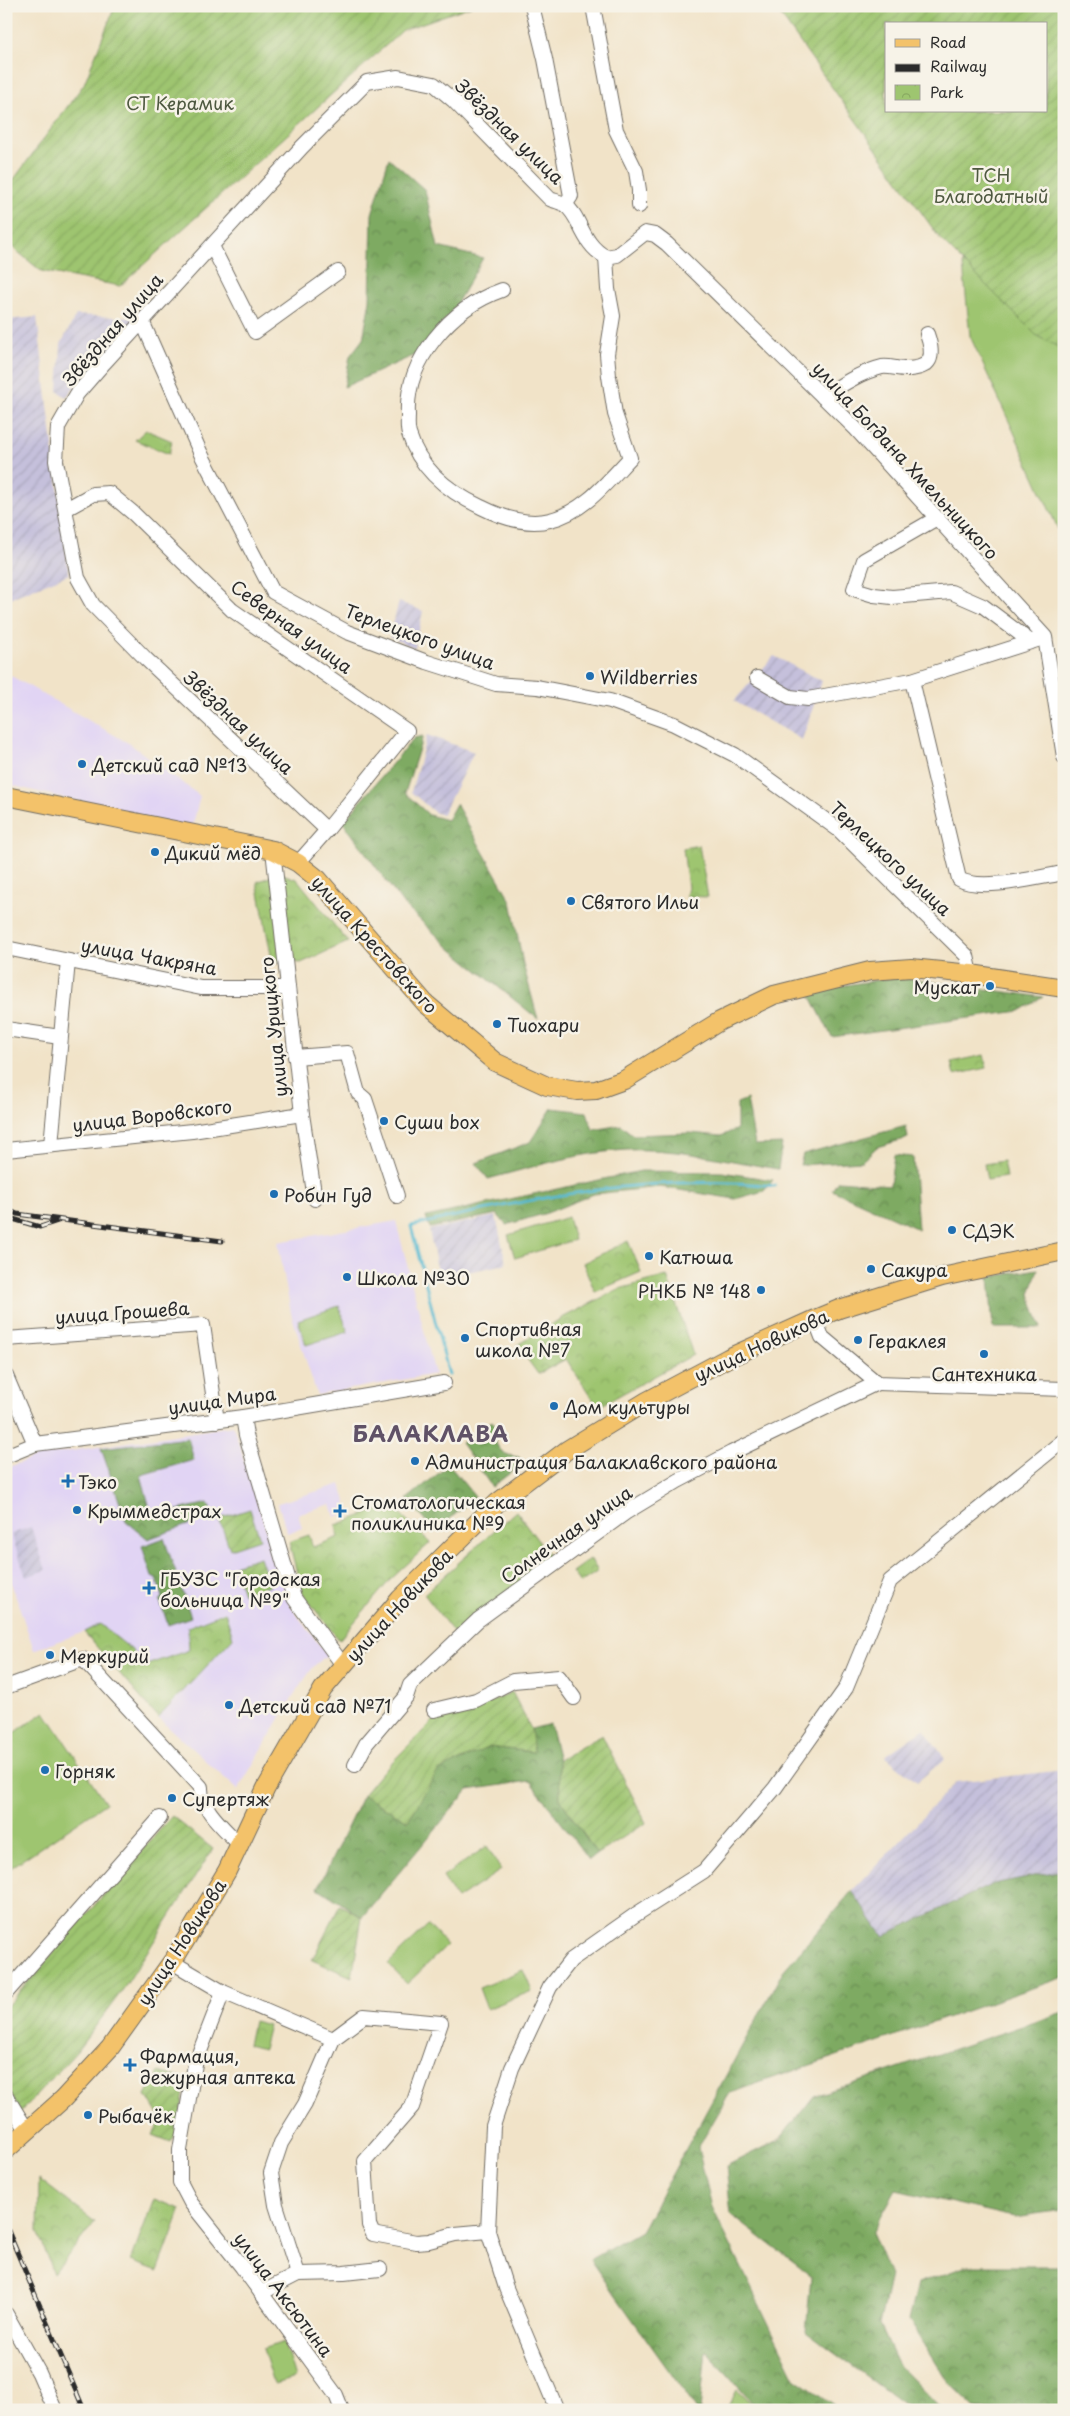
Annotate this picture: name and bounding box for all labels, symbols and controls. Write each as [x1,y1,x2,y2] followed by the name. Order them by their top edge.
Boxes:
[885,22,1048,112] legend
[930,30,966,53] text: Road
[930,54,987,77] text: Railway
[450,72,571,190] street label: Звёздная улица
[930,80,964,103] text: Park
[126,89,234,116] park label: СТ Керамик
[934,161,1048,209] park label: ТСН Благодатный
[55,266,169,391] street label: Звёздная улица
[807,355,1005,565] street label: улица Богдана Хмельницкого
[226,573,359,680] street label: Северная улица
[341,596,499,676] street label: Терлецкого улица
[600,663,698,690] place label: Wildberries
[178,664,301,781] street label: Звёздная улица
[584,670,596,682] marker: Wildberries
[91,751,247,778] place label: Детский сад №13
[76,758,88,770] marker: Детский сад №13
[824,794,958,922] street label: Терлецкого улица
[164,839,261,866] place label: Дикий мёд
[149,846,161,858] marker: Дикий мёд
[305,869,445,1019] street label: улица Крестовского
[581,888,699,915] place label: Святого Ильи
[565,895,577,907] marker: Святого Ильи
[79,931,220,981] street label: улица Чакряна
[252,956,294,1098] street label: улица Урицкого
[914,973,981,1000] place label: Мускат
[984,980,996,992] marker: Мускат
[507,1011,580,1038] place label: Тиохари
[491,1018,503,1030] marker: Тиохари
[71,1092,233,1138] street label: улица Воровского
[394,1108,480,1135] place label: Суши box
[378,1115,390,1127] marker: Суши box
[284,1181,372,1208] place label: Робин Гуд
[268,1188,280,1200] marker: Робин Гуд
[962,1217,1015,1244] place label: СДЭК
[946,1224,958,1236] marker: СДЭК
[659,1243,733,1270] place label: Катюша
[643,1250,655,1262] marker: Катюша
[881,1256,948,1283] place label: Сакура
[865,1263,877,1275] marker: Сакура
[357,1264,470,1291] place label: Школа №30
[341,1271,353,1283] marker: Школа №30
[638,1277,751,1304] place label: РНКБ № 148
[755,1284,767,1296] marker: РНКБ № 148
[54,1294,191,1330] street label: улица Грошева
[689,1302,833,1388] street label: улица Новикова
[475,1315,582,1363] place label: Спортивная школа №7
[868,1327,947,1354] place label: Гераклея
[459,1332,471,1344] marker: Спортивная школа №7
[852,1334,864,1346] marker: Гераклея
[978,1348,990,1360] marker: Сантехника
[931,1360,1038,1387] place label: Сантехника
[166,1379,278,1421] street label: улица Мира
[563,1393,690,1420] place label: Дом культуры
[548,1400,560,1412] marker: Дом культуры
[353,1416,509,1449] district label: БАЛАКЛАВА
[425,1448,778,1475] place label: Администрация Балаклавского района
[409,1455,421,1467] marker: Администрация Балаклавского района
[78,1468,117,1495] place label: Тэко
[62,1475,74,1487] marker: Тэко
[495,1478,638,1589] street label: Солнечная улица
[351,1488,526,1536] place label: Стоматологическая поликлиника №9
[87,1497,222,1524] place label: Крыммедстрах
[71,1504,83,1516] marker: Крыммедстрах
[333,1504,347,1518] marker: Стоматологическая поликлиника №9
[339,1542,459,1668] street label: улица Новикова
[160,1565,321,1613] place label: ГБУЗС "Городская больница №9"
[142,1581,156,1595] marker: ГБУЗС "Городская больница №9"
[60,1642,149,1669] place label: Меркурий
[44,1649,56,1661] marker: Меркурий
[238,1692,391,1719] place label: Детский сад №71
[223,1699,235,1711] marker: Детский сад №71
[55,1757,115,1784] place label: Горняк
[39,1764,51,1776] marker: Горняк
[182,1785,270,1812] place label: Супертяж
[166,1792,178,1804] marker: Супертяж
[130,1873,232,2010] street label: улица Новикова
[140,2042,296,2090] place label: Фармация, дежурная аптека
[124,2059,136,2071] marker: Фармация, дежурная аптека
[98,2102,174,2129] place label: Рыбачёк
[82,2109,94,2121] marker: Рыбачёк
[228,2226,340,2363] street label: улица Аксютина

